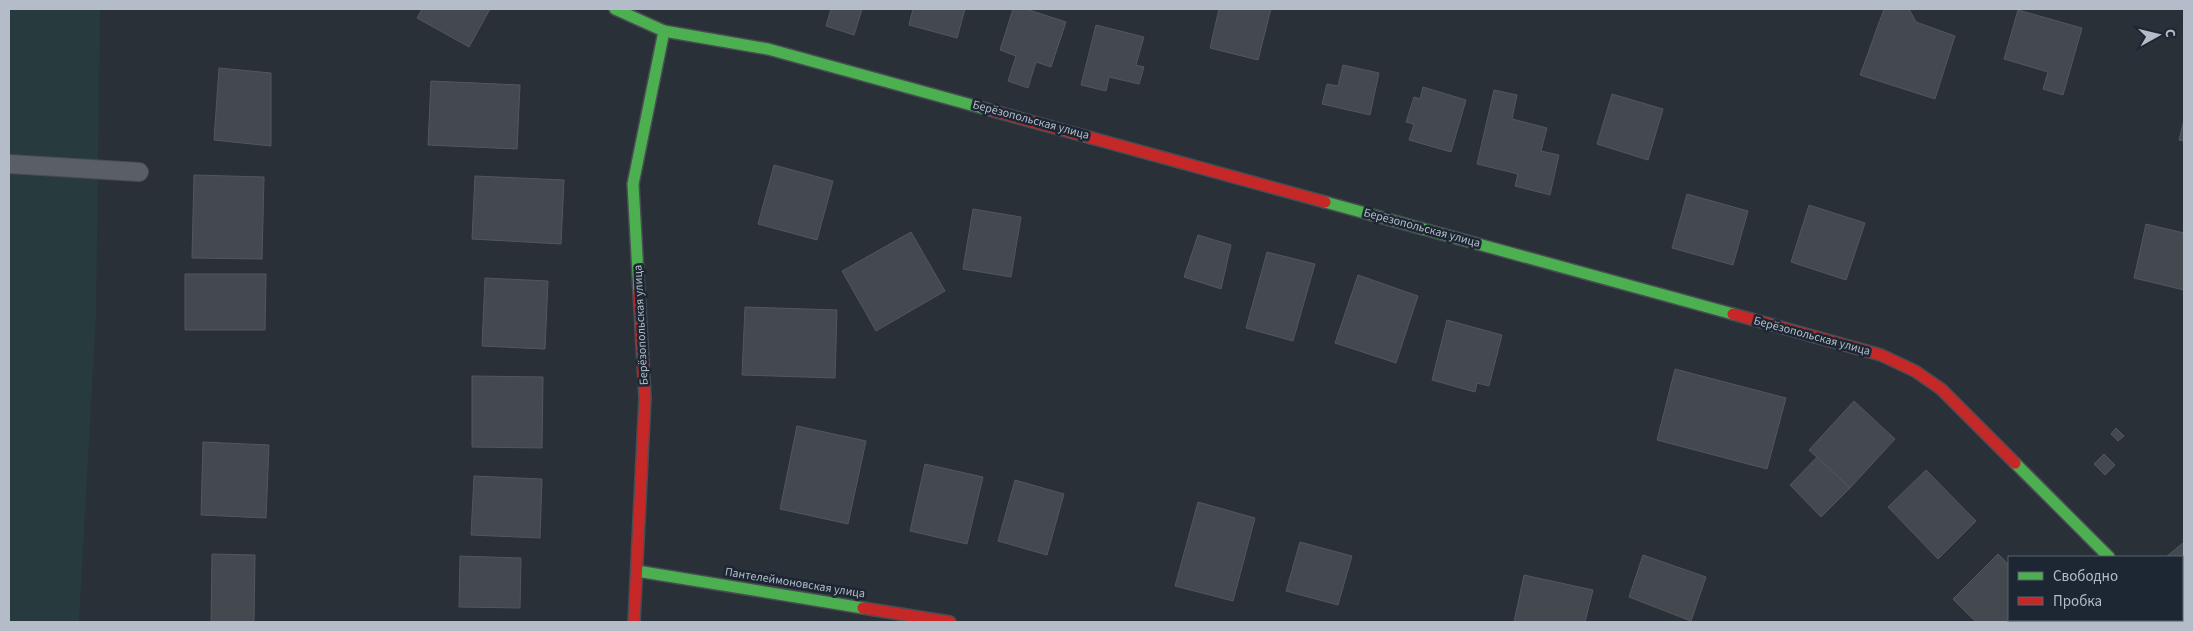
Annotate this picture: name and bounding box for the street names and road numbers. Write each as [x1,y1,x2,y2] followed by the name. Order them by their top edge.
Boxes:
[971,96,1091,144] street label: Берёзопольская улица
[1362,204,1482,252] street label: Берёзопольская улица
[629,264,653,386] street label: Берёзопольская улица
[1752,312,1872,360] street label: Берёзопольская улица
[724,564,866,602] street label: Пантелеймоновская улица

